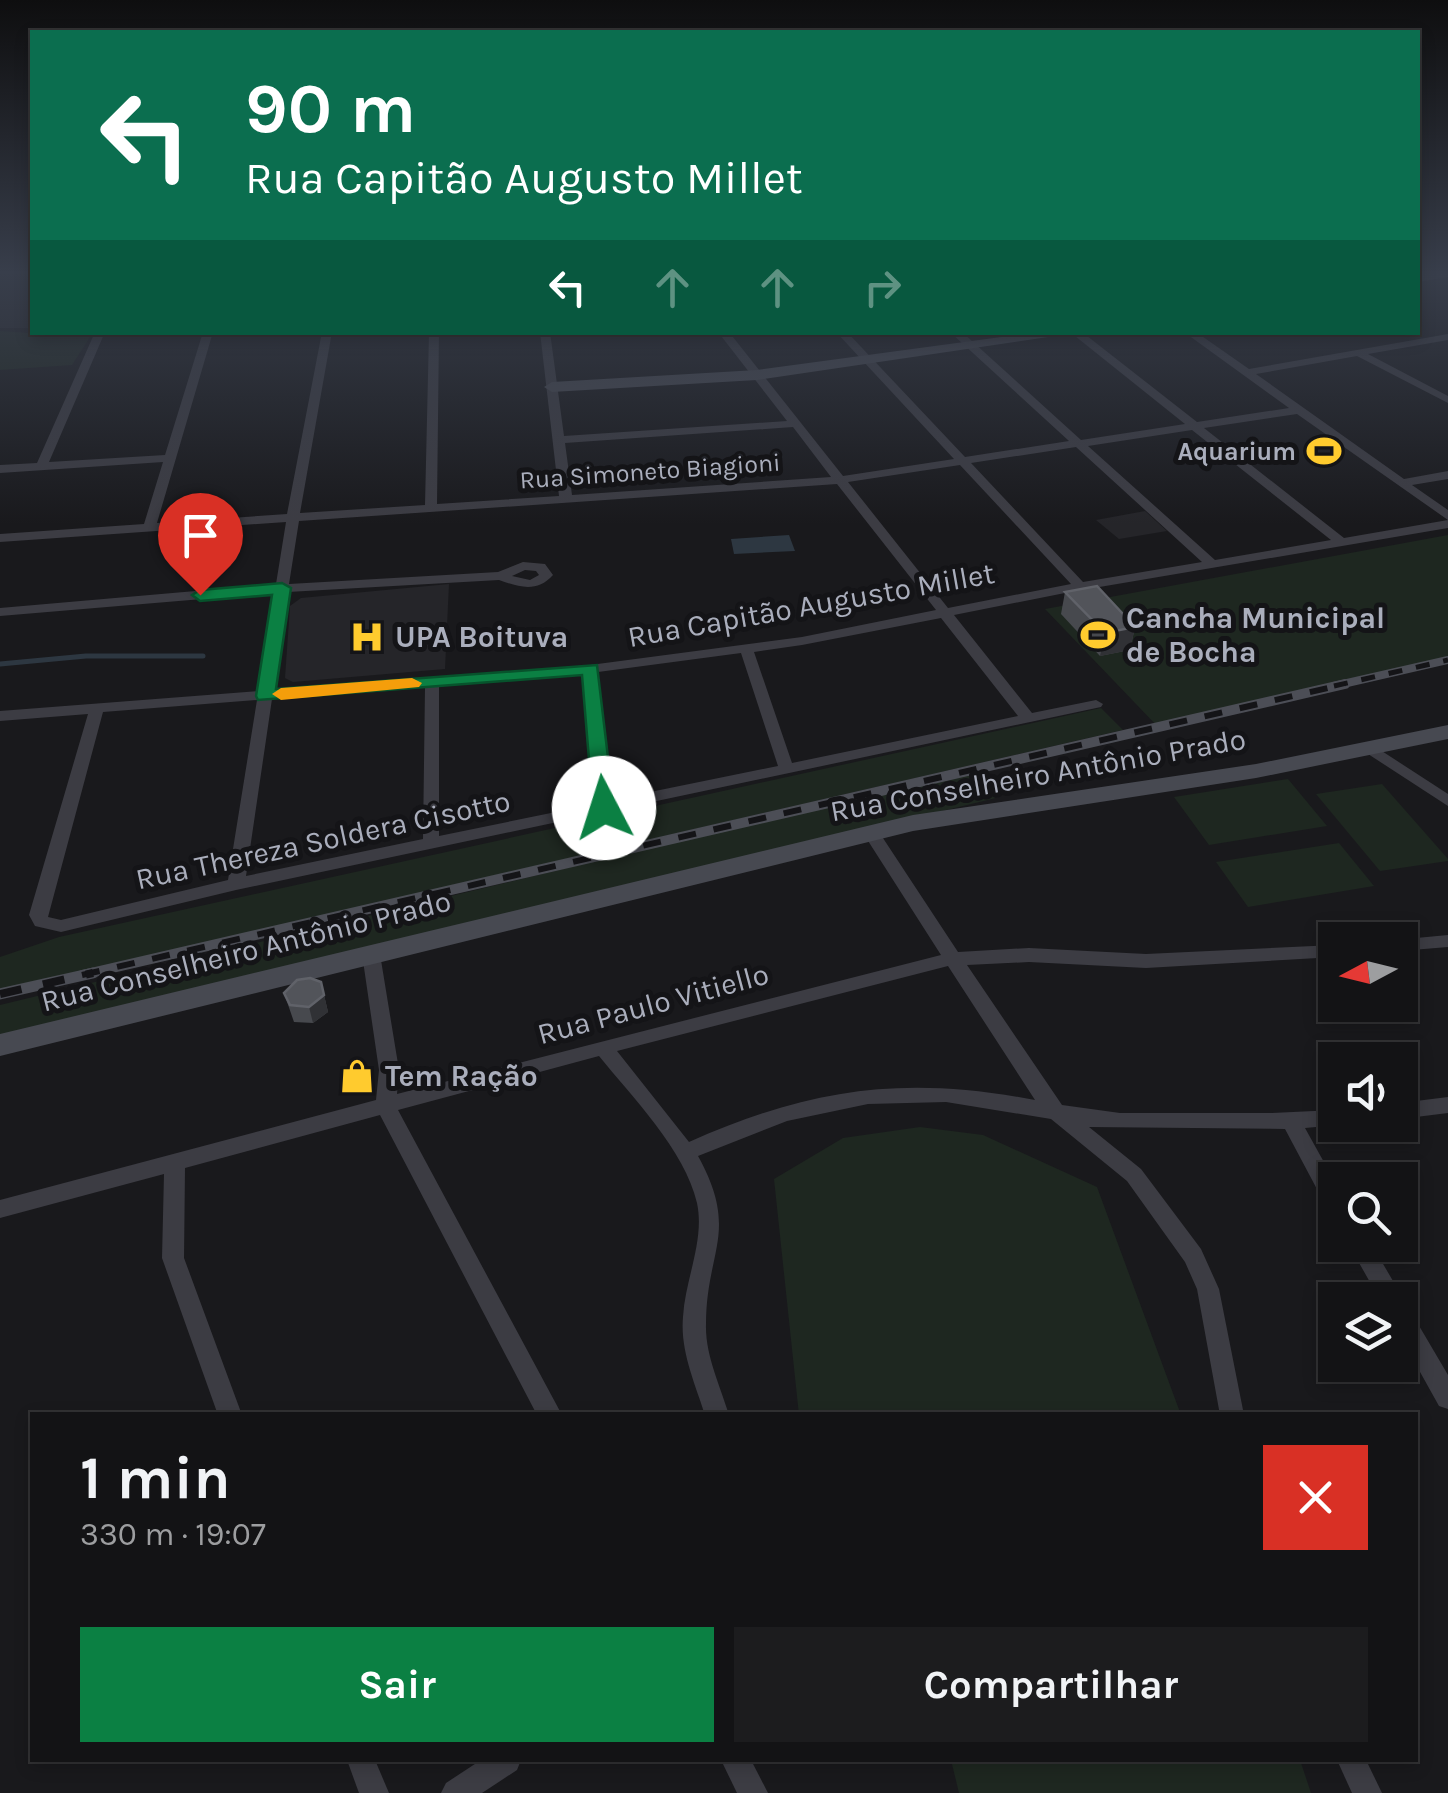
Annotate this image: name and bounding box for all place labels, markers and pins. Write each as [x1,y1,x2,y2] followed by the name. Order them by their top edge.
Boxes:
[1305,432,1343,470] sports icon: Aquarium
[1177,437,1296,467] place label: Aquarium
[158,493,243,596] pin
[1126,600,1385,670] place label: Cancha Municipal de Bocha
[1079,616,1117,654] sports icon: Cancha Municipal de Bocha
[348,618,386,656] hospital icon: UPA Boituva
[395,619,568,655] place label: UPA Boituva
[338,1057,376,1095] shop icon: Tem Ração
[385,1058,538,1094] place label: Tem Ração

